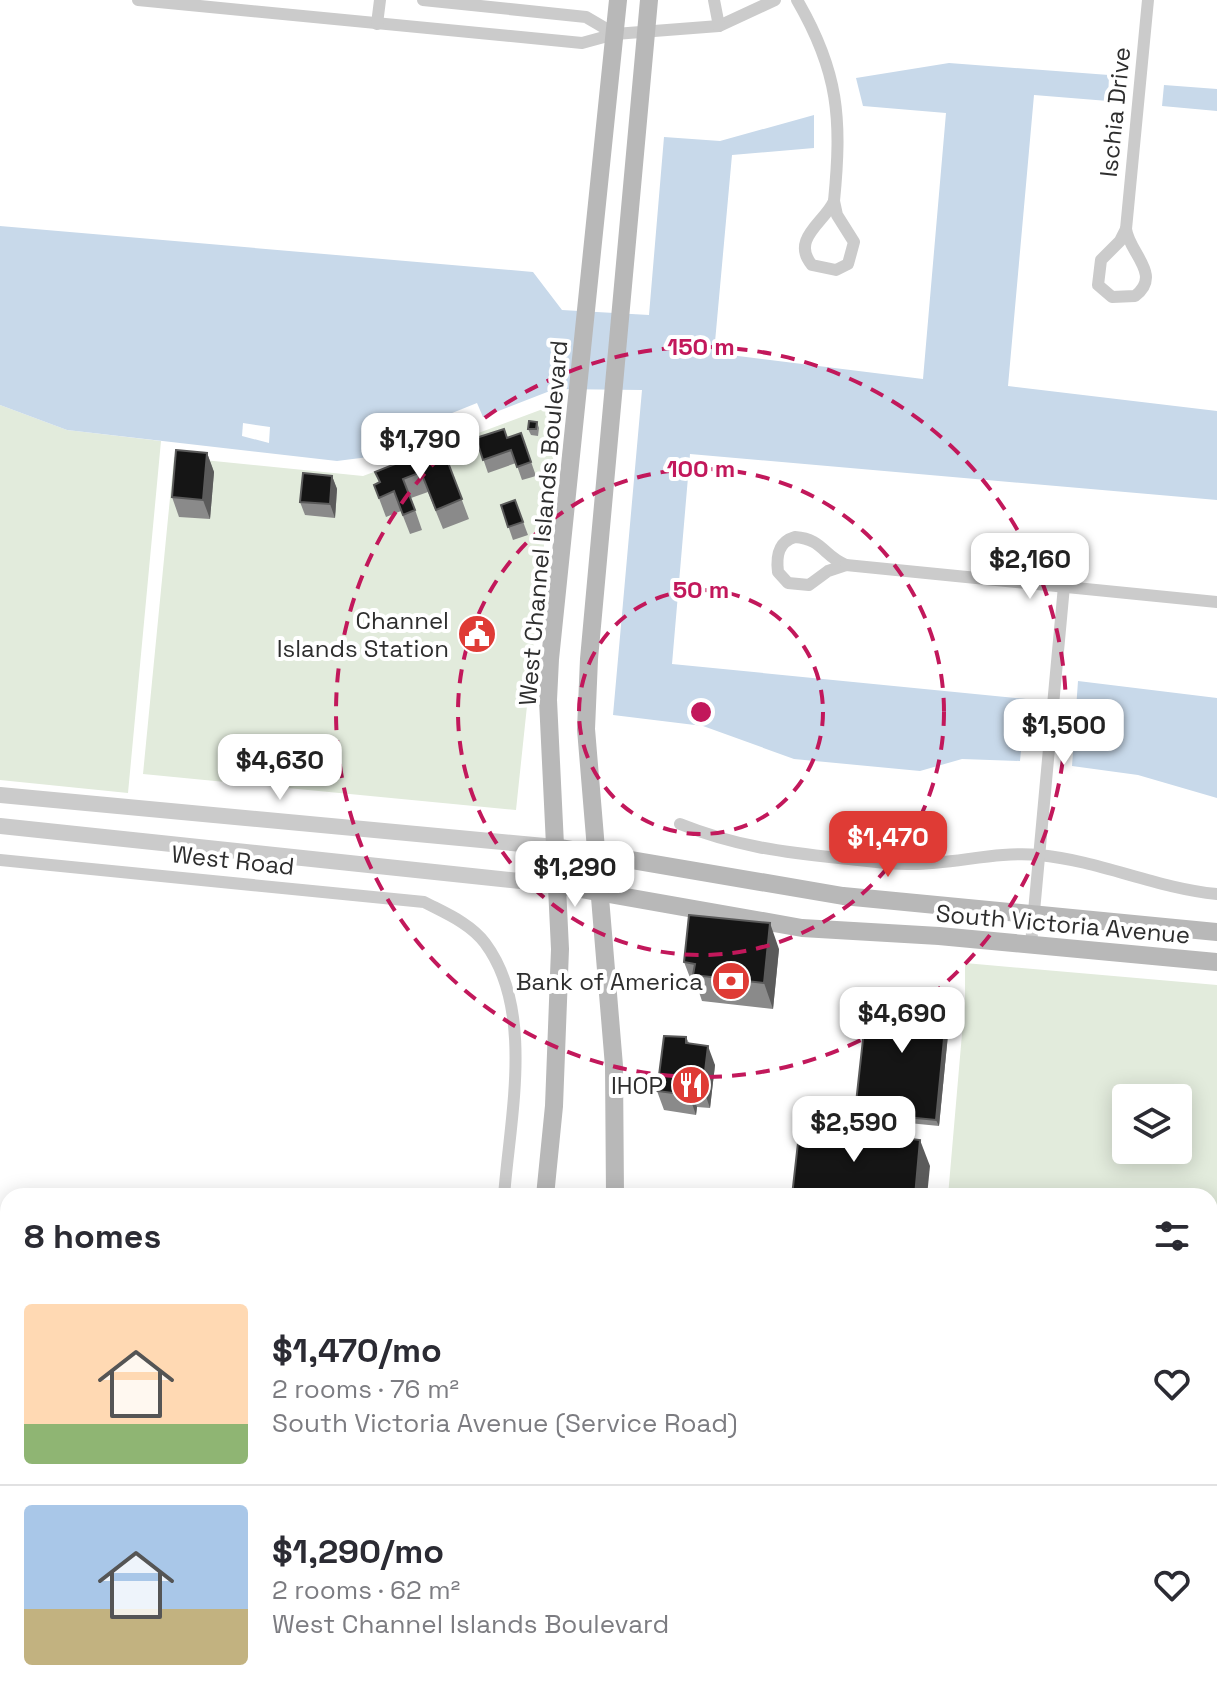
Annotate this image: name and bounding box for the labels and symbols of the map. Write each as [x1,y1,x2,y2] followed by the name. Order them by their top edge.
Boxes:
[1093,45,1137,179] street label: Ischia Drive
[667,331,735,362] text: 150 m
[512,339,574,707] street label: West Channel Islands Boulevard
[355,413,485,481] pin: $1,790
[667,453,735,484] text: 100 m
[965,533,1095,601] pin: $2,160
[673,574,729,605] text: 50 m
[277,605,449,664] place label: Channel Islands Station
[456,613,498,655] public building icon: Channel Islands Station
[687,698,715,726] centre of rings
[999,699,1129,767] pin: $1,500
[215,734,345,802] pin: $4,630
[823,811,953,879] pin: $1,470
[170,838,296,882] street label: West Road
[510,841,640,909] pin: $1,290
[935,897,1191,951] street label: South Victoria Avenue
[710,960,752,1002] bank icon: Bank of America
[516,966,703,997] place label: Bank of America
[837,987,967,1055] pin: $4,690
[670,1064,712,1106] restaurant icon: IHOP
[611,1070,663,1101] place label: IHOP
[789,1096,919,1164] pin: $2,590

